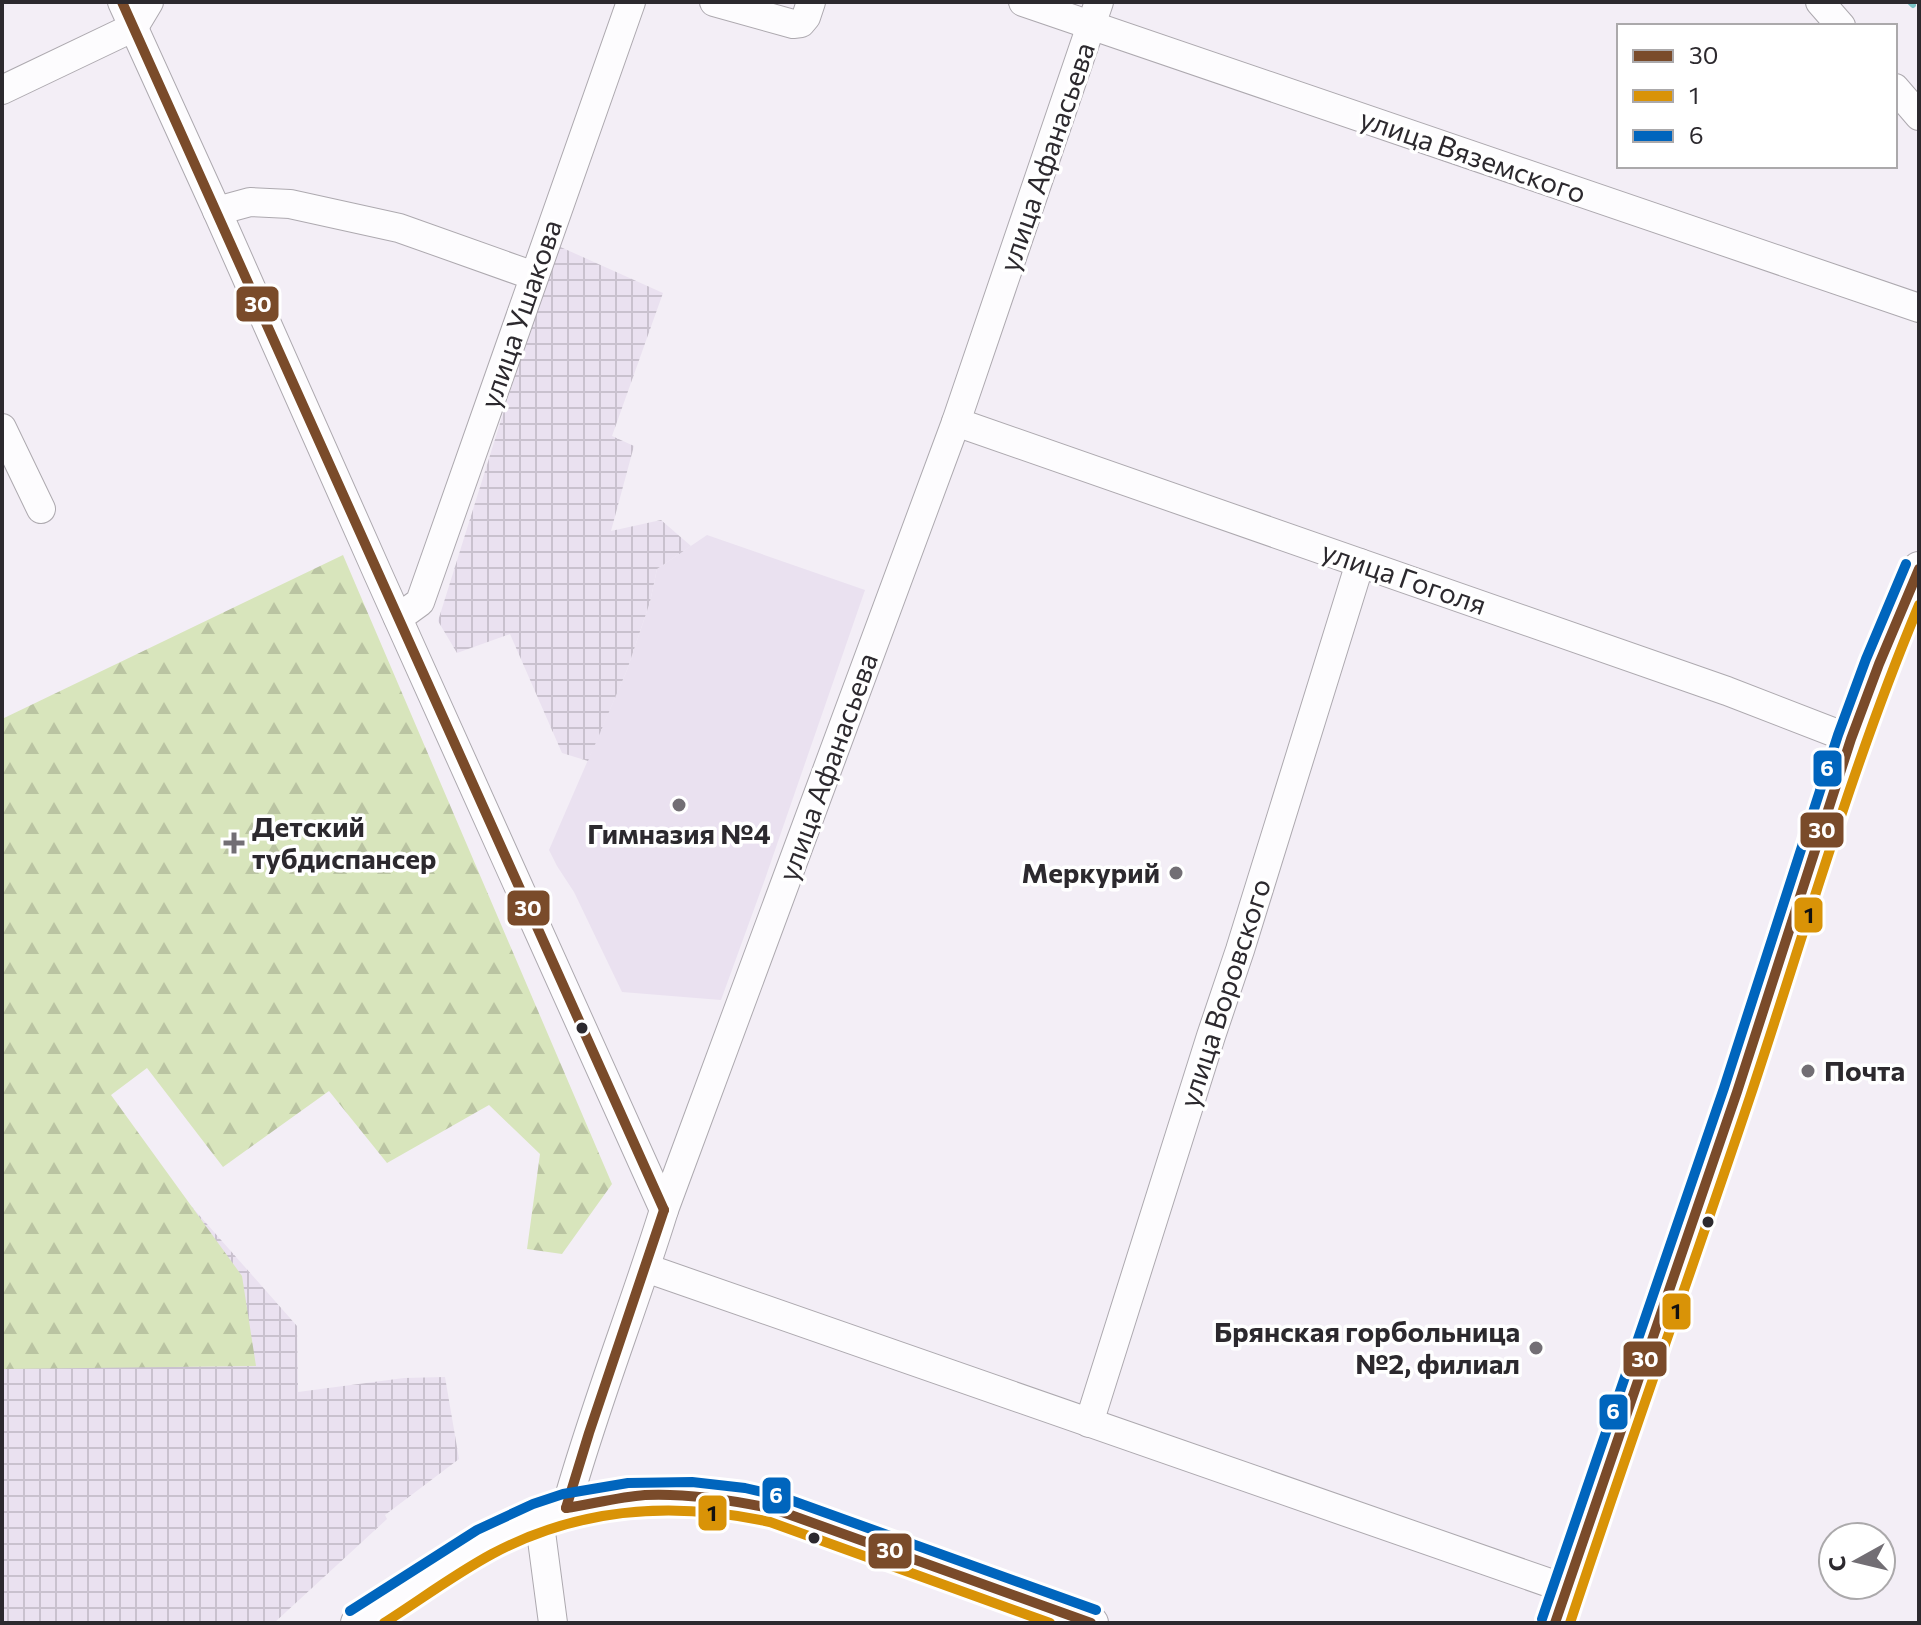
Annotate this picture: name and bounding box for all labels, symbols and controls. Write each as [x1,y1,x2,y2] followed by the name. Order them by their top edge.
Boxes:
[1617,24,1897,168] legend
[991,38,1101,276] street label: улица Афанасьева
[1689,40,1718,69] text: 30
[1689,80,1699,109] text: 1
[1356,100,1591,210] street label: улица Вяземского
[1689,120,1704,149] text: 6
[472,215,568,412] street label: улица Ушакова
[235,285,280,323] line badge: 30
[244,290,272,317] text: 30
[1318,533,1491,621] street label: улица Гоголя
[770,648,884,885] street label: улица Афанасьева
[1812,749,1843,788] line badge: 6
[1820,754,1834,781] text: 6
[670,796,688,814] marker: Гимназия №4
[252,809,437,875] place label: Детский тубдиспансер
[1799,811,1845,849] line badge: 30
[587,816,771,850] place label: Гимназия №4
[1808,816,1836,843] text: 30
[223,832,245,854] marker: Детский тубдиспансер
[1021,855,1160,889] place label: Меркурий
[1167,864,1185,882] marker: Меркурий
[1171,874,1277,1111] street label: улица Воровского
[506,889,551,927] line badge: 30
[514,894,542,921] text: 30
[1793,896,1824,934] line badge: 1
[1804,901,1814,928] text: 1
[574,1020,590,1036] unlabelled marker
[1824,1053,1905,1087] place label: Почта
[1799,1062,1817,1080] marker: Почта
[1700,1214,1716,1230] unlabelled marker
[1661,1292,1692,1331] line badge: 1
[1671,1297,1681,1324] text: 1
[1214,1314,1520,1380] place label: Брянская горбольница №2, филиал
[1527,1339,1545,1357] marker: Брянская горбольница №2, филиал
[1622,1340,1668,1378] line badge: 30
[1631,1345,1659,1372] text: 30
[1598,1393,1629,1431] line badge: 6
[1606,1397,1620,1424] text: 6
[761,1476,792,1515] line badge: 6
[769,1481,783,1508] text: 6
[697,1494,728,1532] line badge: 1
[707,1499,717,1526] text: 1
[1817,1521,1897,1601] north arrow
[806,1530,822,1546] unlabelled marker
[867,1532,913,1570] line badge: 30
[876,1536,904,1563] text: 30
[1822,1555,1851,1573] text: С

